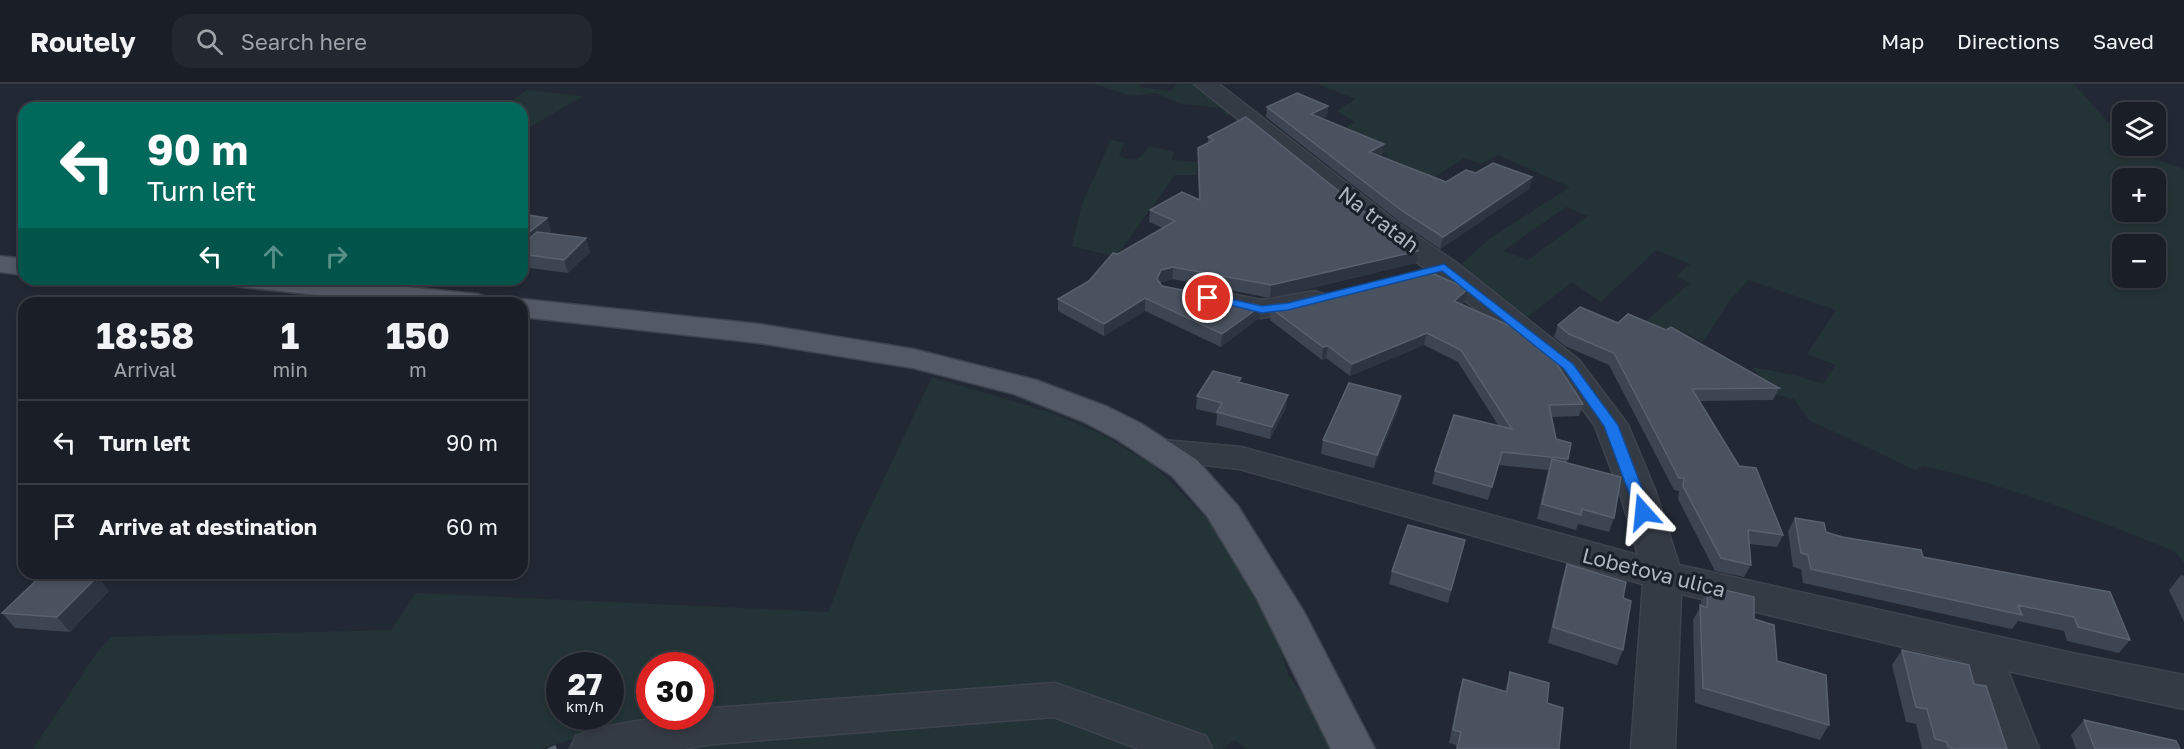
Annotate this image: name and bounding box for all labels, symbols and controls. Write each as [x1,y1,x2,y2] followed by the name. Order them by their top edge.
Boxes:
[172,14,592,68] search box
[30,25,136,58] text: Routely
[193,25,226,58] icon: search
[241,28,367,55] text: Search here
[1881,28,1924,54] text: Map
[1957,28,2060,54] text: Directions
[2093,28,2154,54] text: Saved
[2112,102,2166,288] map controls
[2112,102,2166,156] button: layers
[147,124,248,174] text: 90 m
[48,126,126,204] icon: left
[2112,168,2166,222] button: +
[147,175,256,207] text: Turn left
[1334,180,1424,258] street label: Na tratah
[2112,234,2166,288] button: −
[194,240,227,273] icon: left
[257,240,290,273] icon: ahead
[320,240,353,273] icon: right
[1182,272,1233,323] pin
[1191,281,1224,314] icon: arrive
[96,314,194,357] text: 18:58
[281,314,299,357] text: 1
[386,314,450,357] text: 150
[114,357,177,381] text: Arrival
[272,357,308,381] text: min
[409,357,427,381] text: m
[48,426,81,459] icon: left
[99,429,190,456] text: Turn left
[446,429,498,456] text: 90 m
[1611,480,1675,544] position arrow
[48,510,81,543] icon: arrive
[99,513,317,540] text: Arrive at destination
[446,513,498,540] text: 60 m
[1580,542,1728,602] street label: Lobetova ulica
[636,652,714,730] speed limit sign: 30
[568,666,602,702] text: 27
[566,697,604,715] text: km/h

